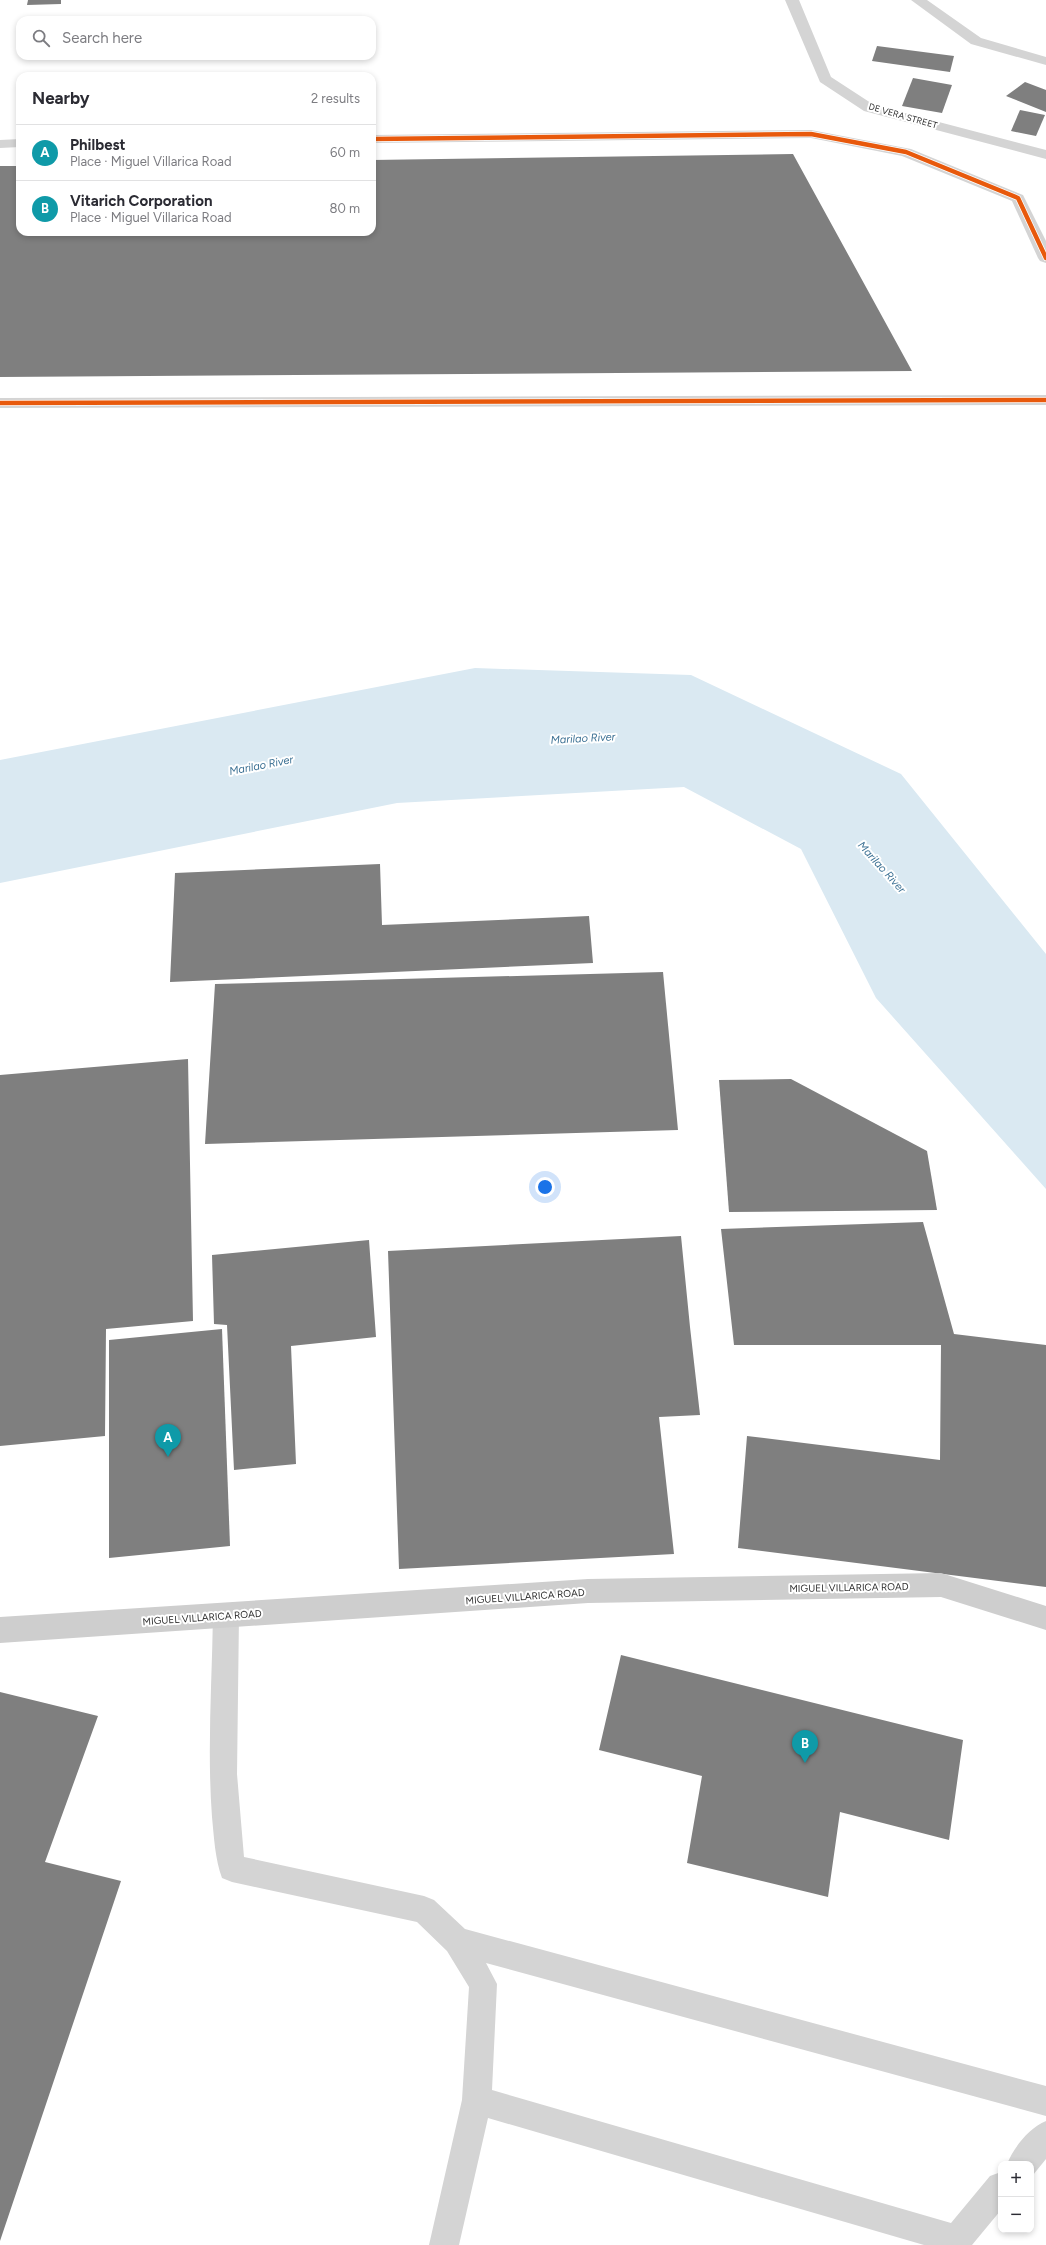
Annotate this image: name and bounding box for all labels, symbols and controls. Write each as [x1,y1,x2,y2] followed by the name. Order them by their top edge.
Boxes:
[16,16,376,60] search box
[30,27,52,49] icon: search
[62,29,142,47] text: Search here
[32,88,90,108] text: Nearby
[311,91,360,106] text: 2 results
[867,100,939,131] street label: DE VERA STREET
[70,136,126,154] text: Philbest
[40,145,50,160] text: A
[330,145,360,160] text: 60 m
[70,154,232,169] text: Place · Miguel Villarica Road
[70,192,212,210] text: Vitarich Corporation
[41,201,49,216] text: B
[329,201,360,216] text: 80 m
[70,210,232,225] text: Place · Miguel Villarica Road
[550,730,617,747] water label: Marilao River
[228,753,295,778] water label: Marilao River
[855,839,909,897] water label: Marilao River
[535,1177,555,1197] your location
[155,1424,181,1457] pin: A
[789,1580,909,1595] street label: MIGUEL VILLARICA ROAD
[465,1586,585,1607] street label: MIGUEL VILLARICA ROAD
[142,1607,262,1628] street label: MIGUEL VILLARICA ROAD
[792,1730,818,1763] pin: B
[998,2161,1034,2233] map controls
[998,2161,1034,2197] button: +
[998,2197,1034,2233] button: −

